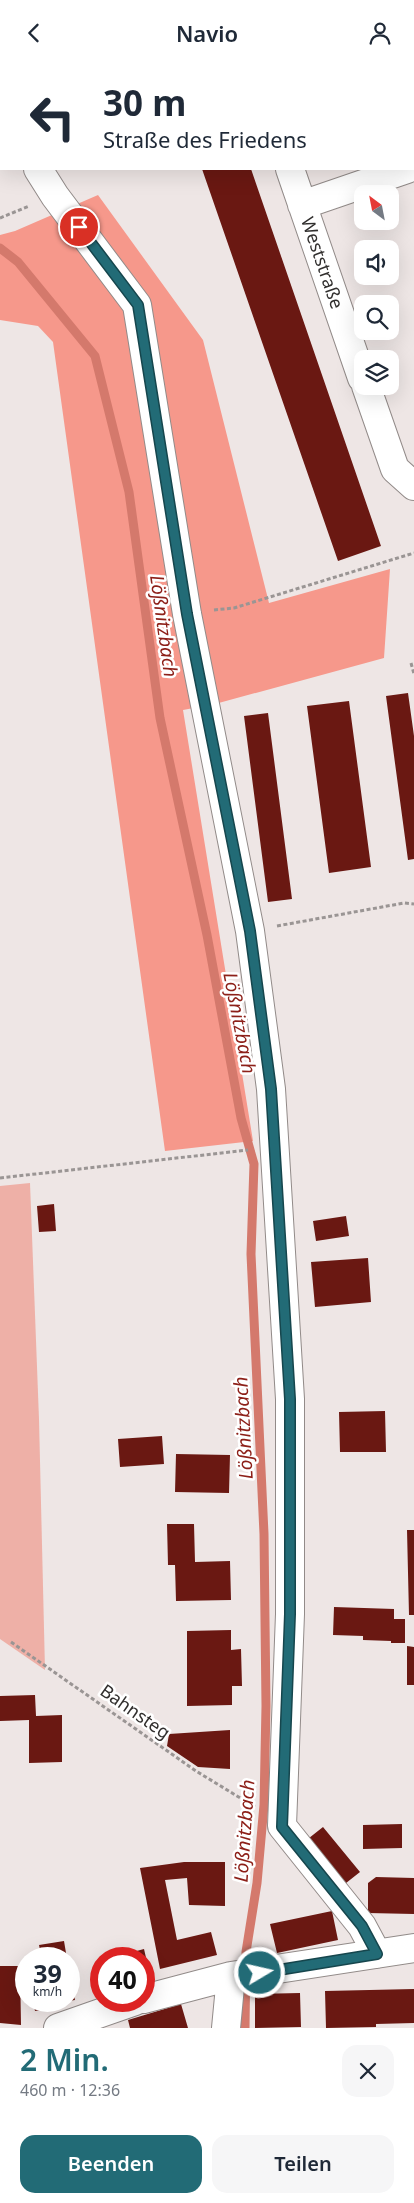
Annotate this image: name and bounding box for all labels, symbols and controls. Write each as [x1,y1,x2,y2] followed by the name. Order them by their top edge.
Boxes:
[176,18,238,48] text: Navio
[20,19,48,47] icon: back
[366,19,394,47] icon: person
[103,79,186,126] text: 30 m
[20,85,85,150] icon: left
[103,124,307,154] text: Straße des Friedens
[354,185,399,230] north arrow
[354,185,399,395] map controls
[58,206,100,248] pin
[65,213,93,241] icon: arrive
[296,214,350,312] street label: Weststraße
[354,240,399,285] button: sound
[354,295,399,340] button: search
[354,350,399,395] button: layers
[144,573,184,679] water label: Lößnitzbach
[217,970,263,1076] water label: Lößnitzbach
[227,1376,259,1480] water label: Lößnitzbach
[96,1678,175,1744] street label: Bahnsteg
[227,1779,261,1883] water label: Lößnitzbach
[233,1946,285,1998] position arrow
[90,1947,155,2012] speed limit sign: 40
[33,1956,62,1990] text: 39
[33,1983,62,2000] text: km/h
[20,2039,109,2080] text: 2 Min.
[342,2045,394,2097] button: close
[20,2079,120,2101] text: 460 m · 12:36
[20,2135,202,2193] button: Beenden
[212,2135,394,2193] button: Teilen

